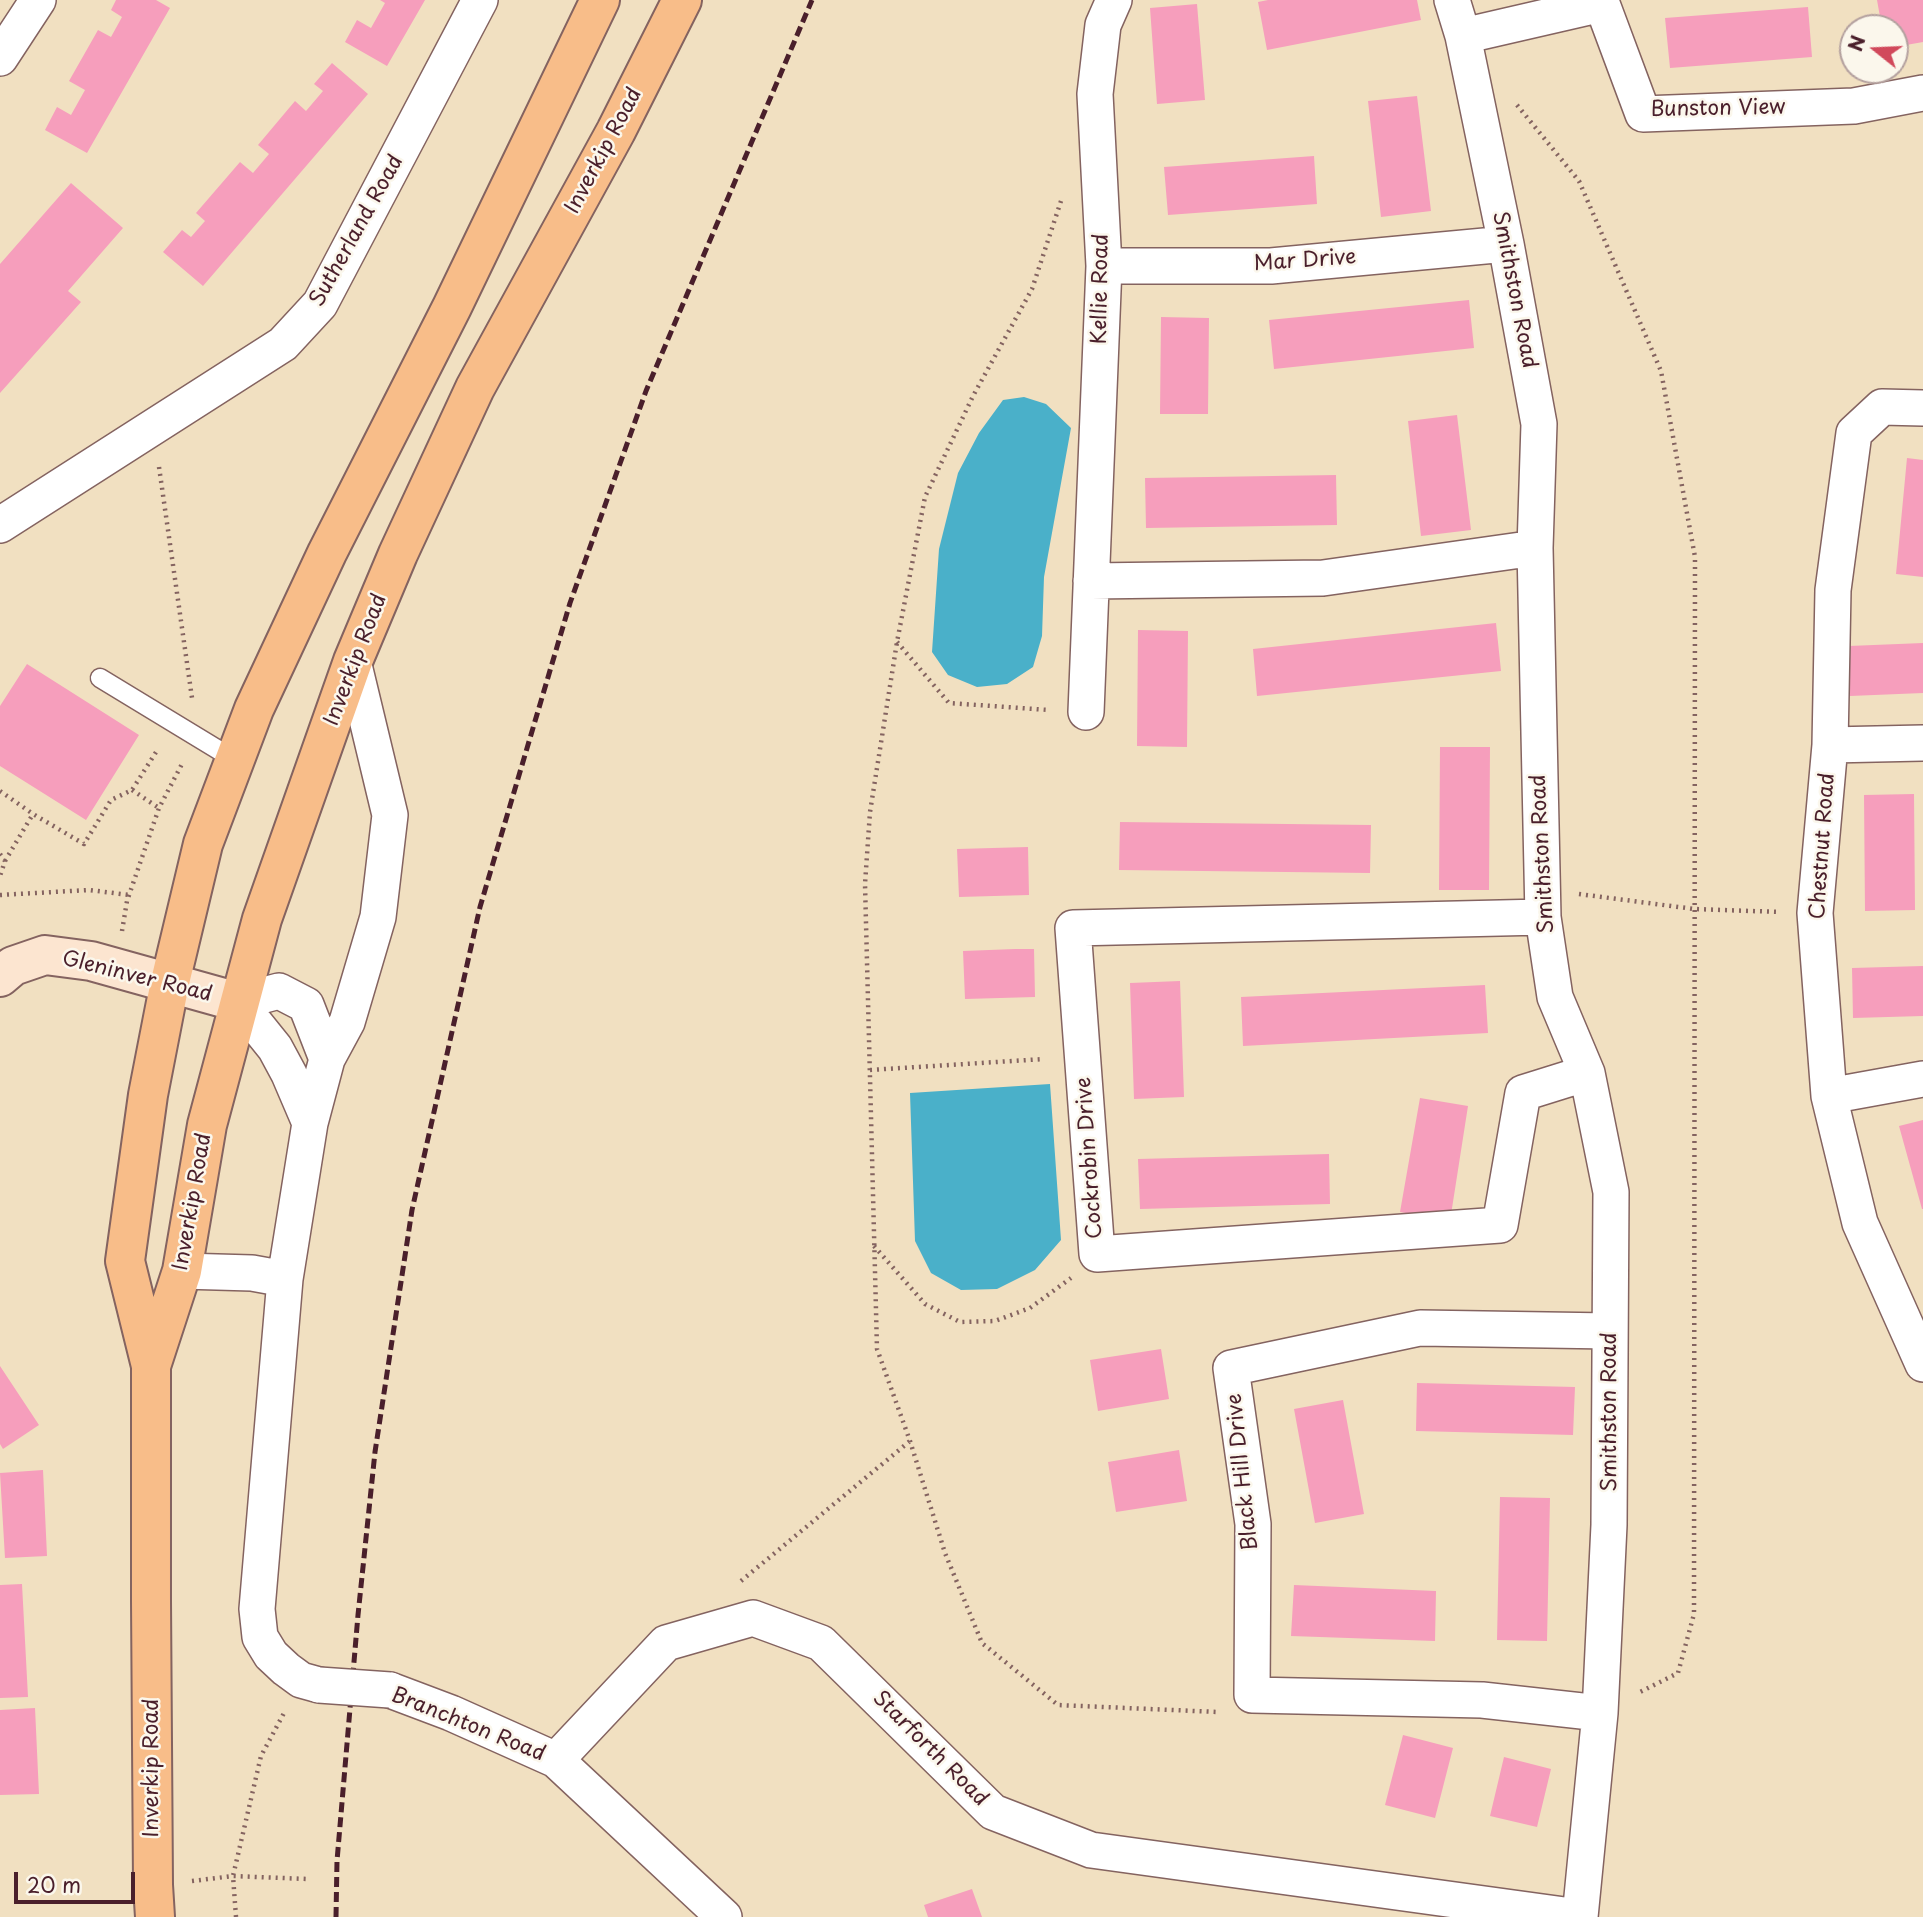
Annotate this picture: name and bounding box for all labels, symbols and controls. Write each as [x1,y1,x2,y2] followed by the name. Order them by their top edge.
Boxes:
[1839,14,1909,84] north arrow
[1840,32,1872,55] text: N
[560,84,648,218] street label: Inverkip Road
[1650,95,1786,123] street label: Bunston View
[305,151,409,311] street label: Sutherland Road
[1486,209,1542,371] street label: Smithston Road
[1087,233,1115,345] street label: Kellie Road
[1253,245,1357,277] street label: Mar Drive
[319,591,393,729] street label: Inverkip Road
[1805,772,1841,920] street label: Chestnut Road
[1526,774,1560,934] street label: Smithston Road
[59,946,215,1008] street label: Gleninver Road
[1072,1076,1108,1240] street label: Cockrobin Drive
[169,1131,217,1273] street label: Inverkip Road
[1597,1332,1623,1492] street label: Smithston Road
[1222,1392,1264,1552] street label: Black Hill Drive
[387,1683,549,1767] street label: Branchton Road
[867,1686,993,1812] street label: Starforth Road
[139,1698,165,1838] street label: Inverkip Road
[18,1857,138,1901] scale bar
[27,1868,81,1900] text: 20 m

